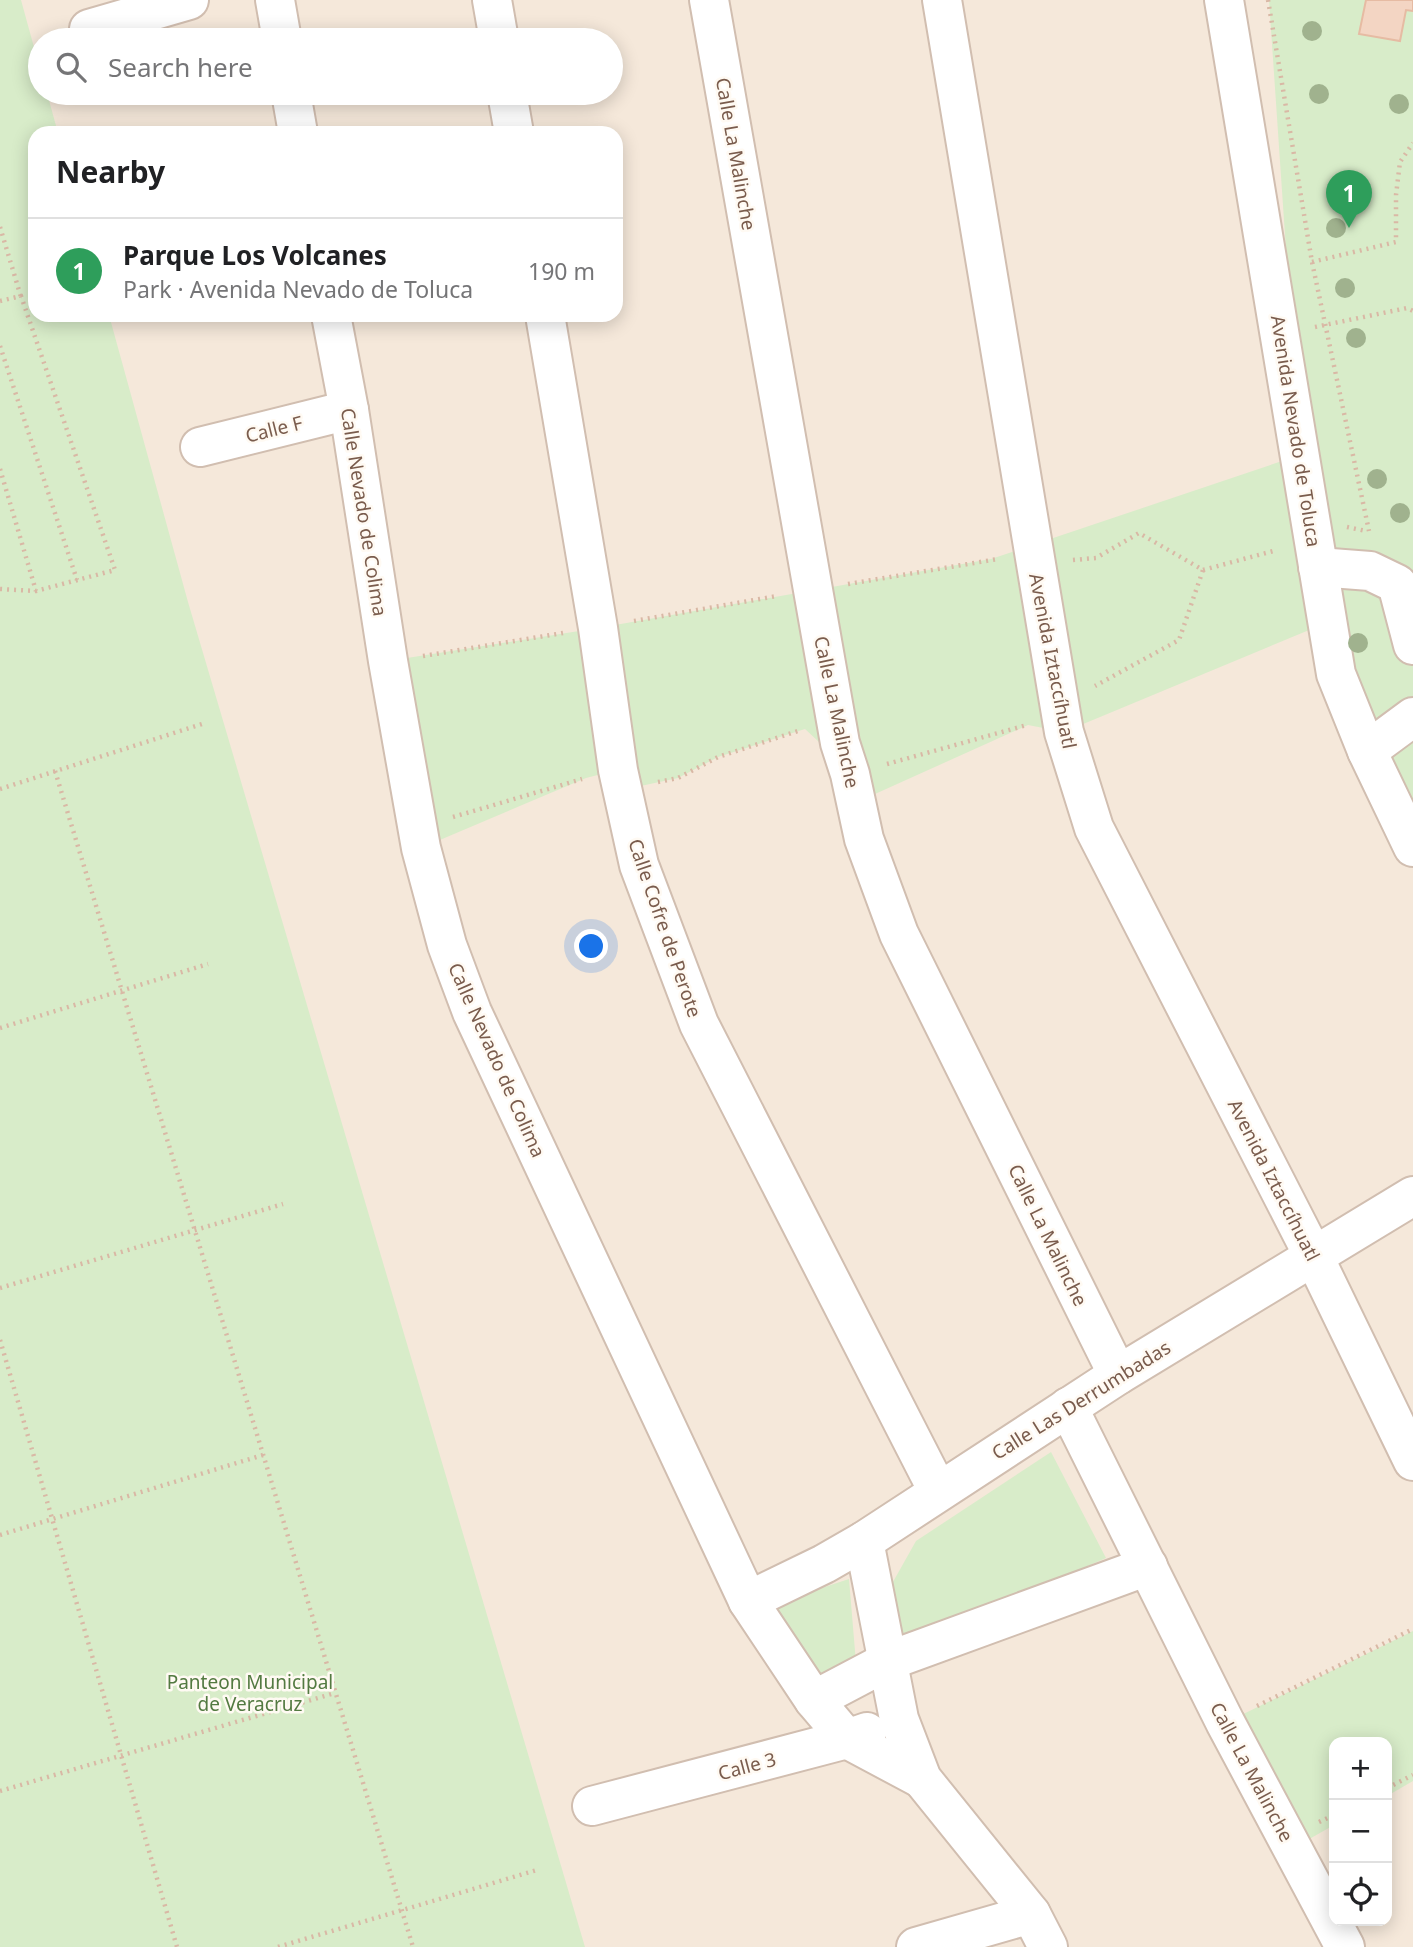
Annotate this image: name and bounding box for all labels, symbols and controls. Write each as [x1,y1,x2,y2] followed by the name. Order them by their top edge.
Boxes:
[28,28,623,105] search box
[52,48,90,86] icon: search
[108,49,253,85] text: Search here
[710,76,762,232] street label: Calle La Malinche
[56,151,165,192] text: Nearby
[1326,170,1372,228] pin: 1
[123,237,387,273] text: Parque Los Volcanes
[72,255,86,287] text: 1
[528,255,595,287] text: 190 m
[123,273,473,305] text: Park · Avenida Nevado de Toluca
[1265,313,1327,549] street label: Avenida Nevado de Toluca
[335,406,393,618] street label: Calle Nevado de Colima
[243,409,305,449] street label: Calle F
[1023,571,1083,751] street label: Avenida Iztaccíhuatl
[808,634,866,790] street label: Calle La Malinche
[622,835,708,1021] street label: Calle Cofre de Perote
[574,929,608,963] your location
[442,959,552,1161] street label: Calle Nevado de Colima
[1222,1095,1326,1265] street label: Avenida Iztaccíhuatl
[1002,1160,1094,1310] street label: Calle La Malinche
[987,1334,1175,1466] street label: Calle Las Derrumbadas
[167,1669,333,1717] park label: Panteon Municipal de Veracruz
[1204,1698,1300,1846] street label: Calle La Malinche
[1329,1737,1392,1926] map controls
[1329,1737,1392,1800] button: +
[715,1746,779,1786] street label: Calle 3
[1329,1800,1392,1863] button: −
[1329,1863,1392,1926] button: locate

